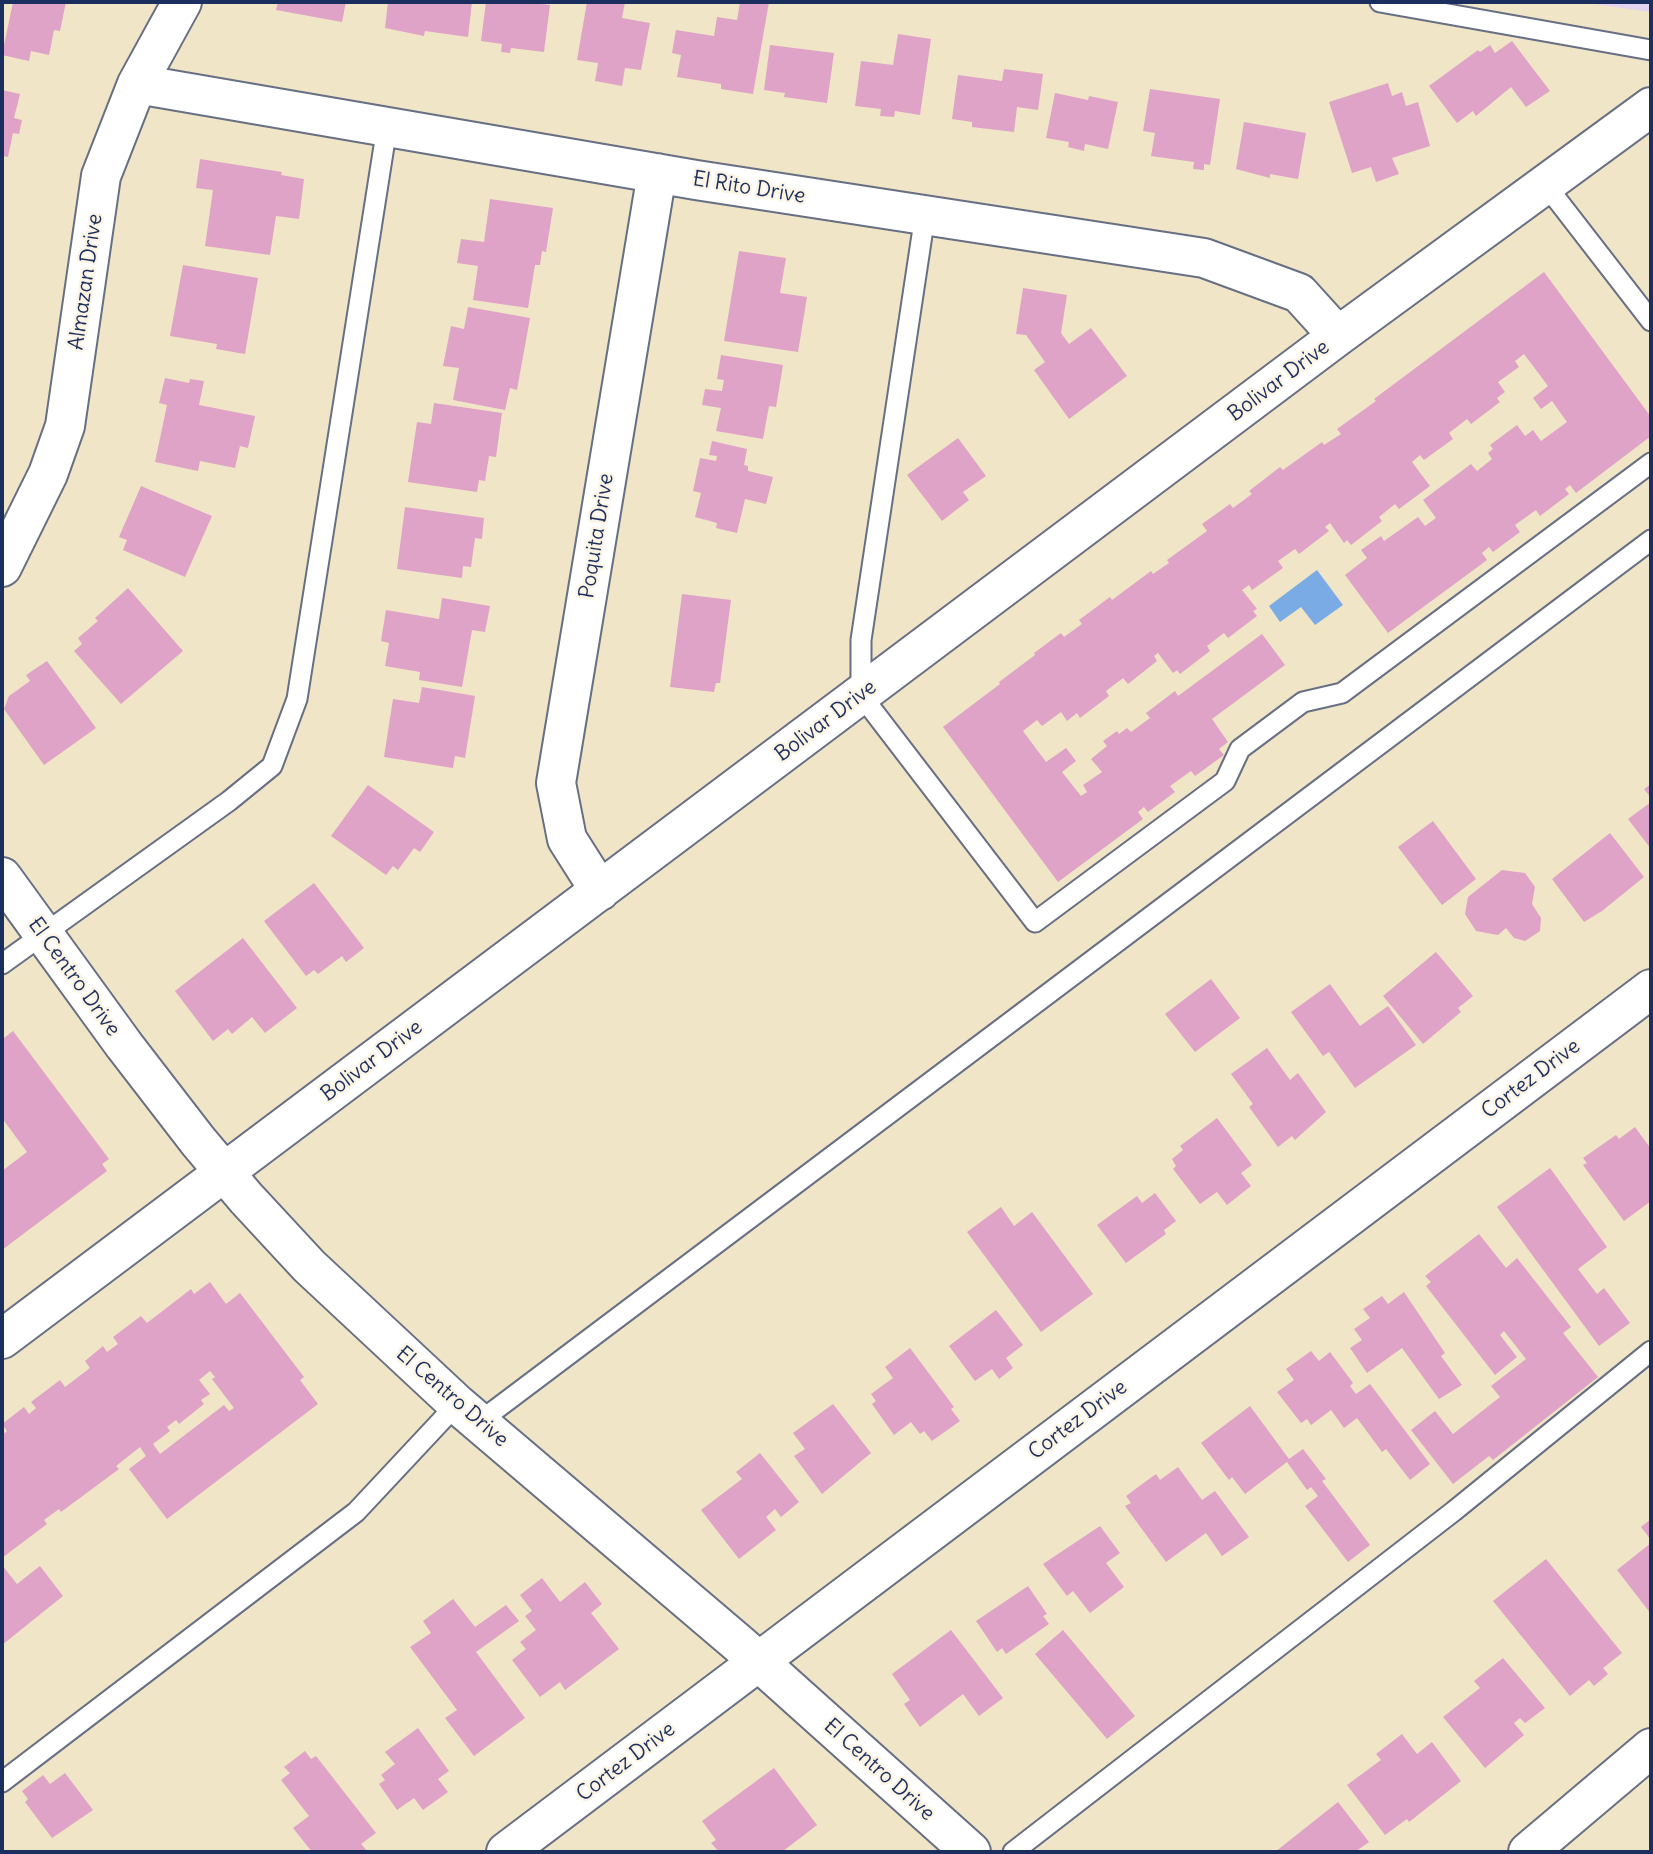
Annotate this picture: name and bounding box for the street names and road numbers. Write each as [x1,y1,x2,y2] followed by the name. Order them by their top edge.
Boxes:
[691,167,807,209] street label: El Rito Drive
[64,212,108,352] street label: Almazan Drive
[1223,335,1335,427] street label: Bolivar Drive
[575,472,619,600] street label: Poquita Drive
[770,675,882,767] street label: Bolivar Drive
[23,913,125,1041] street label: El Centro Drive
[316,1015,428,1107] street label: Bolivar Drive
[1477,1034,1585,1124] street label: Cortez Drive
[391,1341,513,1453] street label: El Centro Drive
[1024,1375,1132,1465] street label: Cortez Drive
[818,1714,940,1826] street label: El Centro Drive
[572,1717,680,1807] street label: Cortez Drive

